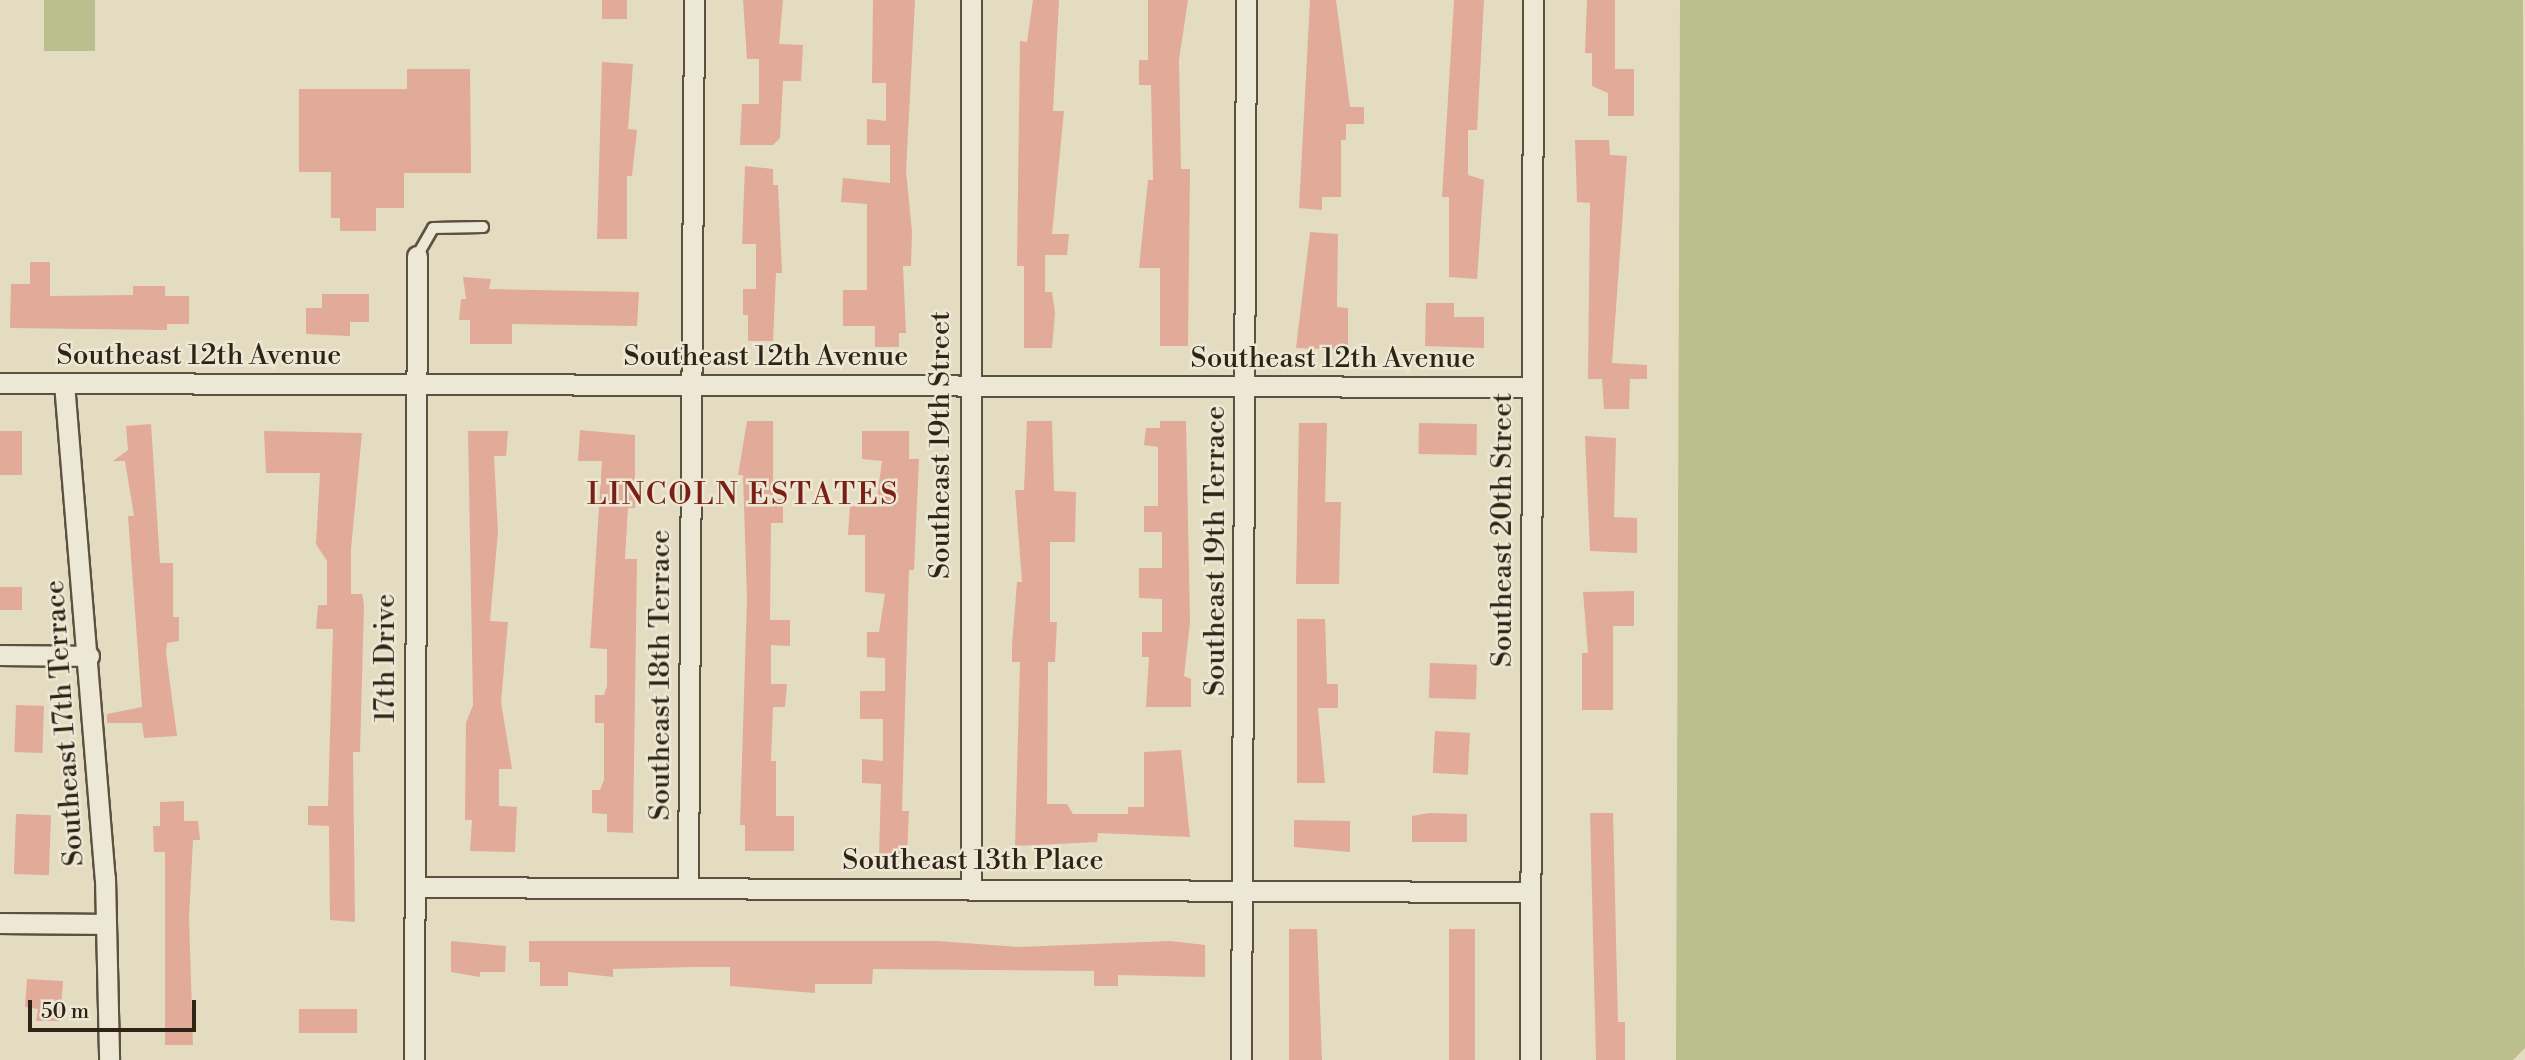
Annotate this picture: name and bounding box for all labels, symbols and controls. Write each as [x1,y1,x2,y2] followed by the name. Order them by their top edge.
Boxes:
[924,311,958,579] street label: Southeast 19th Street
[57,339,341,373] street label: Southeast 12th Avenue
[624,340,908,374] street label: Southeast 12th Avenue
[1191,342,1475,376] street label: Southeast 12th Avenue
[1486,393,1520,667] street label: Southeast 20th Street
[1199,406,1233,696] street label: Southeast 19th Terrace
[589,477,897,513] district label: LINCOLN ESTATES
[644,530,678,820] street label: Southeast 18th Terrace
[38,579,92,867] street label: Southeast 17th Terrace
[369,594,403,722] street label: 17th Drive
[842,844,1104,878] street label: Southeast 13th Place
[32,986,200,1030] scale bar
[41,999,89,1025] text: 50 m

